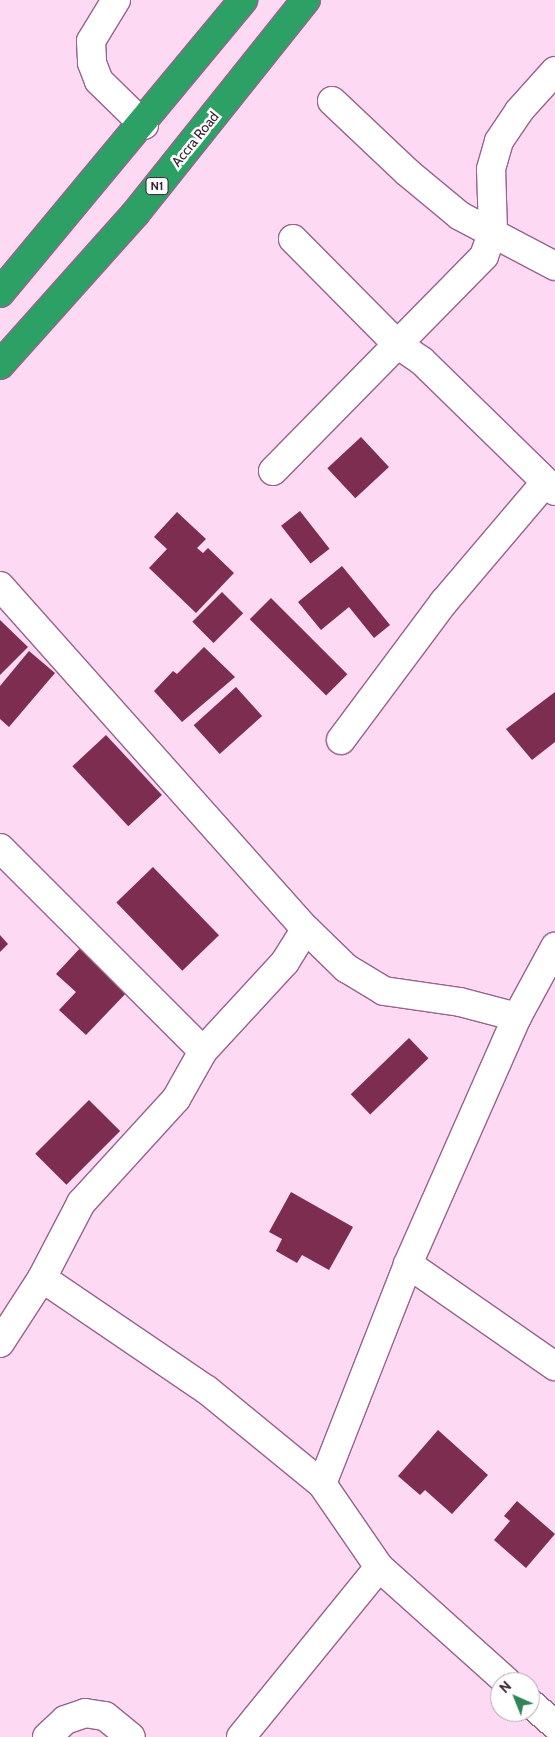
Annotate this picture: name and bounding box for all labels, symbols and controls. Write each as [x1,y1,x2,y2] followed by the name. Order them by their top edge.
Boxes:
[168,108,222,170] street label: Accra Road
[144,177,170,196] road number: N1
[490,1672,540,1722] north arrow
[495,1677,515,1697] text: N

